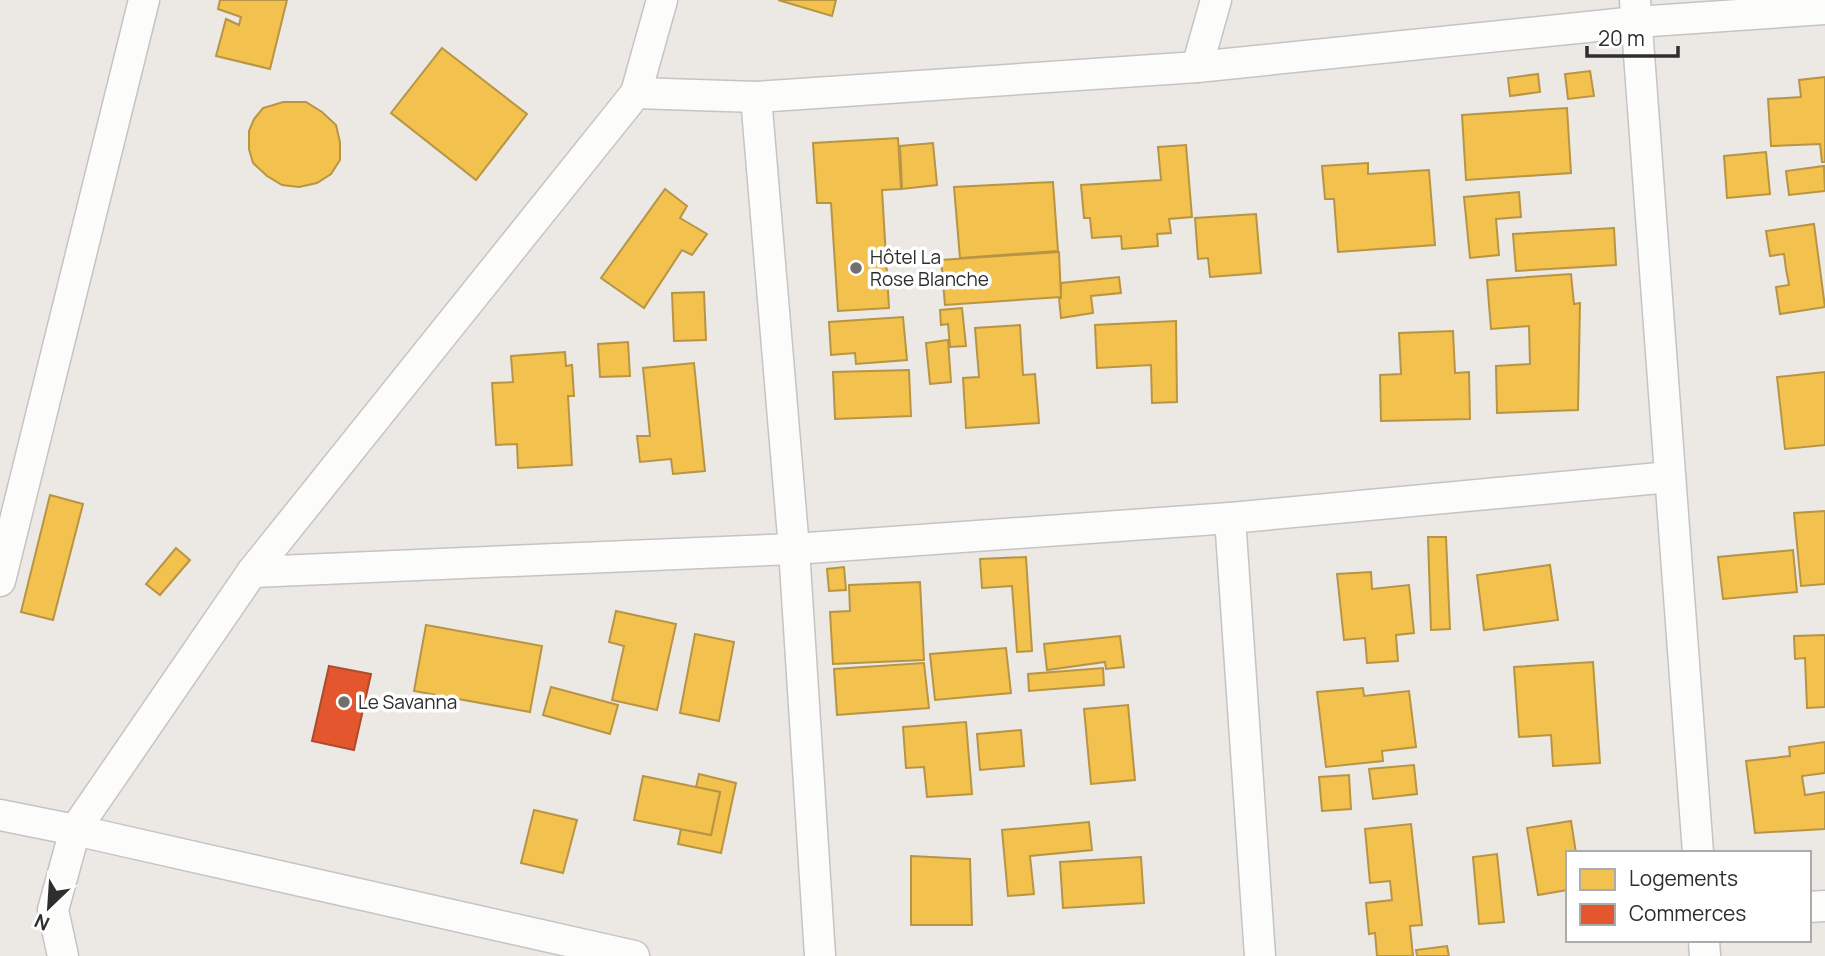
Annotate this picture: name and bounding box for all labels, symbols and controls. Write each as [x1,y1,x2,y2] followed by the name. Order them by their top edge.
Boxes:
[1587,14,1678,58] scale bar
[1598,24,1645,52] text: 20 m
[870,244,989,292] place label: Hôtel La Rose Blanche
[848,260,864,276] marker: Hôtel La Rose Blanche
[358,689,457,715] place label: Le Savanna
[336,694,352,710] marker: Le Savanna
[1566,851,1811,942] legend
[1629,864,1738,892] text: Logements
[14,872,84,942] north arrow
[1629,899,1746,927] text: Commerces
[30,908,53,937] text: N

